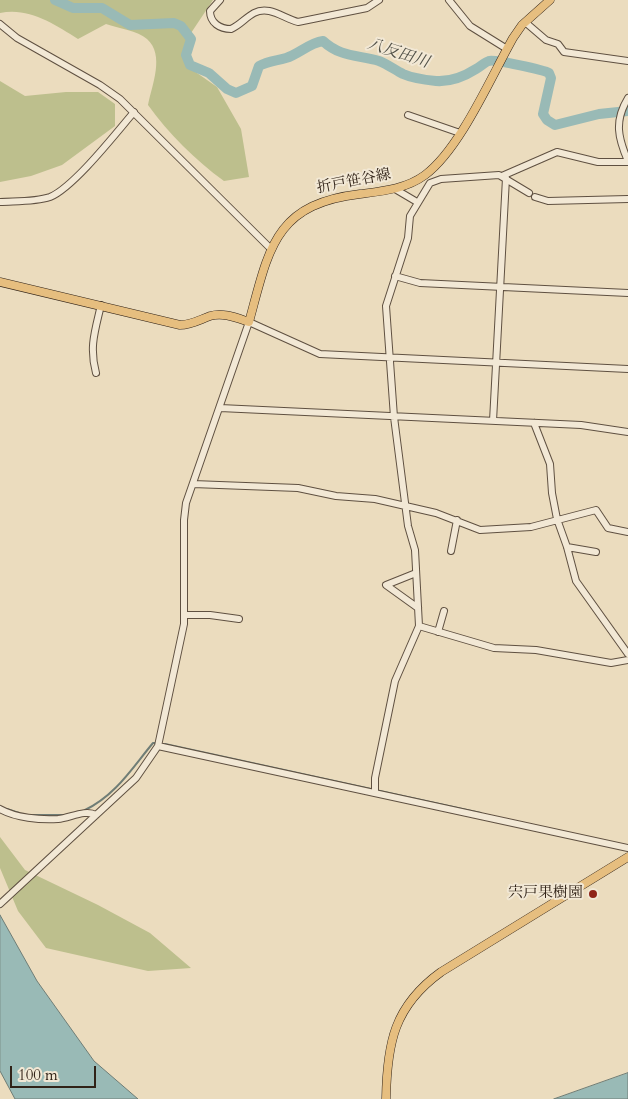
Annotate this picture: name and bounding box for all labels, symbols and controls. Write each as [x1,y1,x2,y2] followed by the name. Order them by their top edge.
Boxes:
[365,35,431,73] water label: 八反田川
[315,166,393,198] street label: 折戸笹谷線
[508,885,583,903] place label: 宍戸果樹園
[587,888,599,900] marker: 宍戸果樹園
[12,1056,99,1088] scale bar
[18,1065,58,1085] text: 100 m

